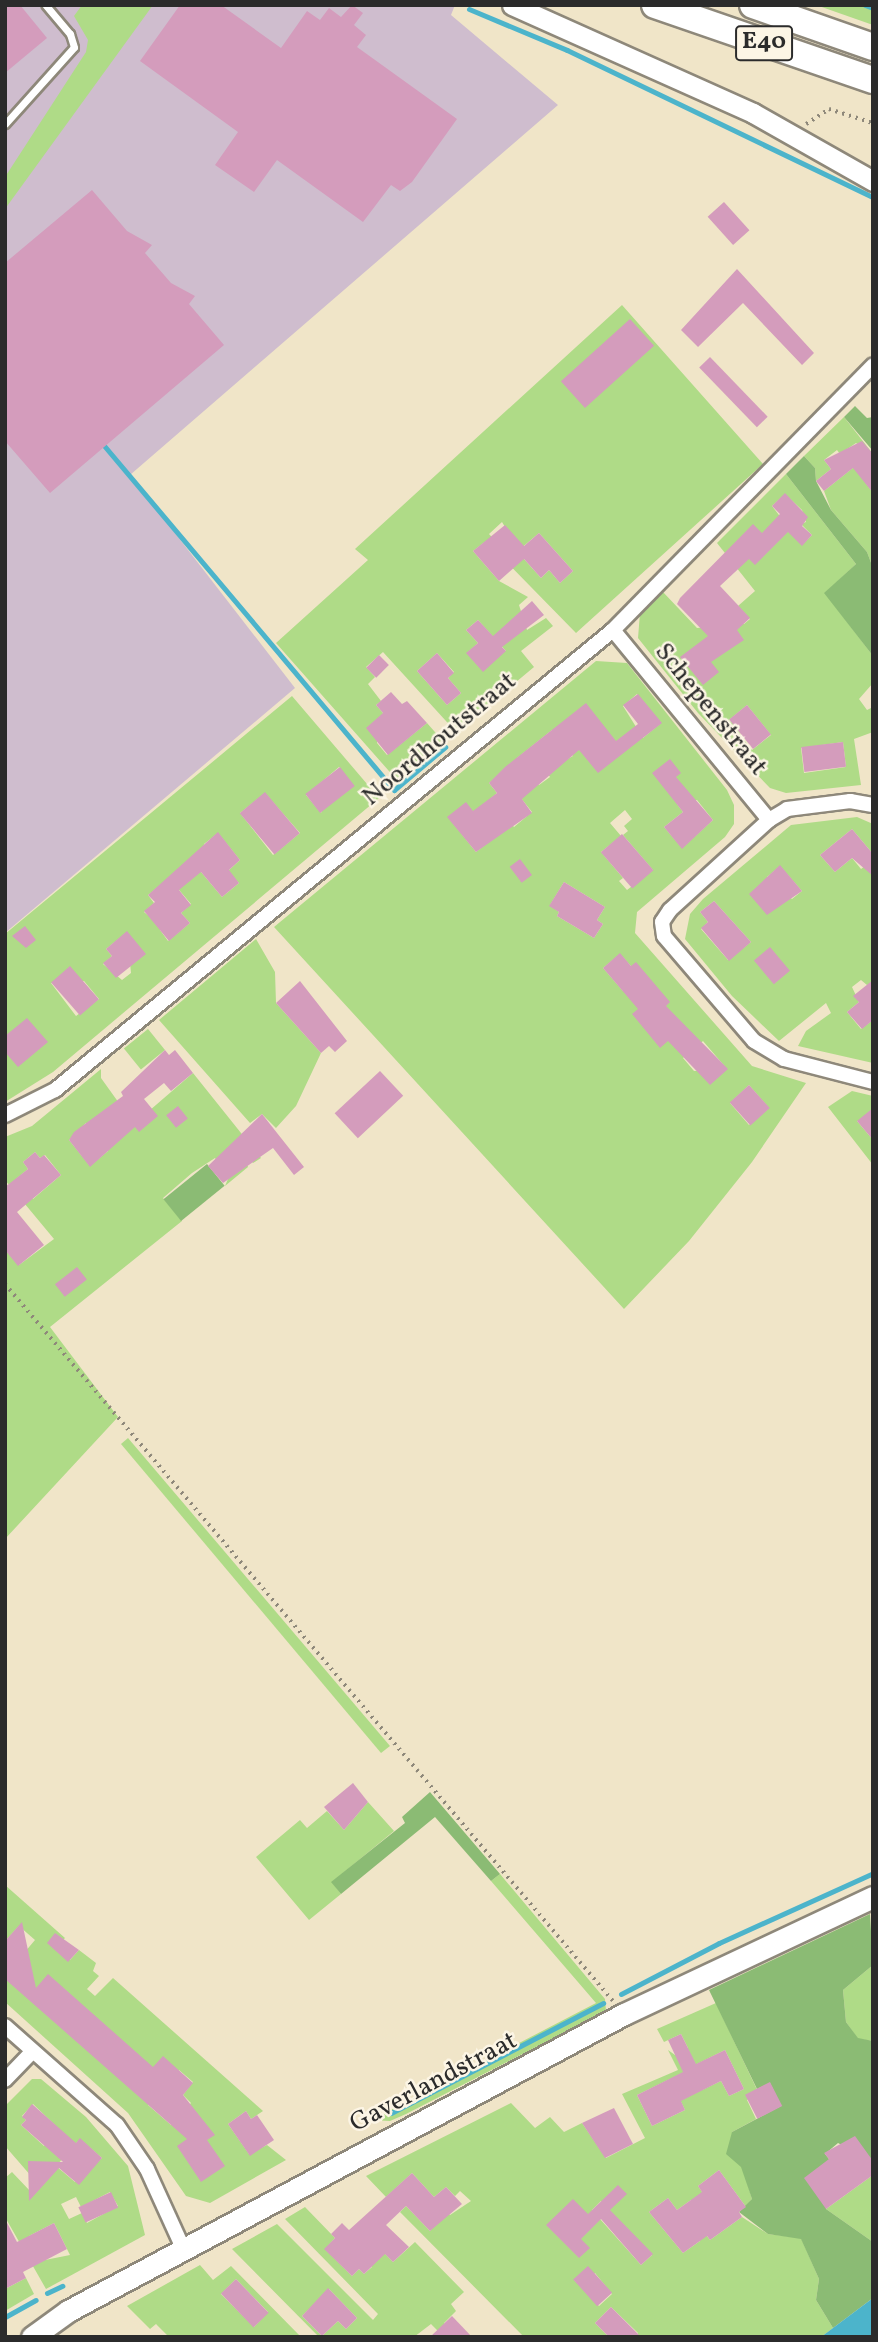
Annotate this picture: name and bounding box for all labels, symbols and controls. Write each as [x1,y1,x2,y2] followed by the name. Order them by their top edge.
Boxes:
[734,23,794,64] road number: E40
[647,637,773,783] street label: Schepenstraat
[357,667,523,813] street label: Noordhoutstraat
[345,2026,523,2140] street label: Gaverlandstraat

